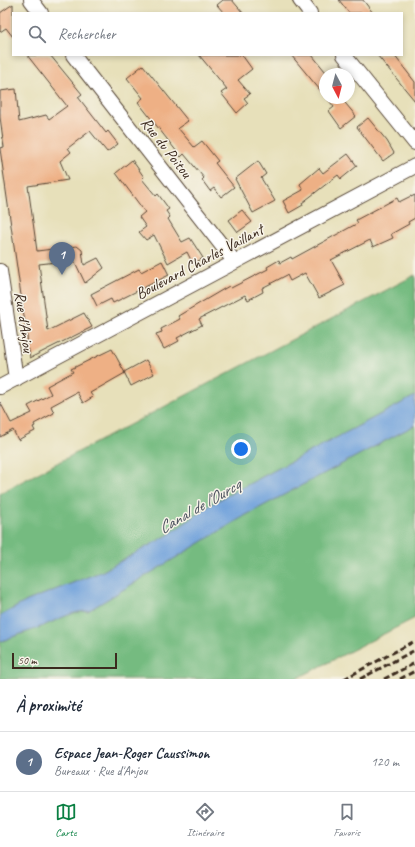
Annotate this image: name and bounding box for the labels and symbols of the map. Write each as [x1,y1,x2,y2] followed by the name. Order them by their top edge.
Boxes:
[319,68,355,104] north arrow
[136,113,197,183] street label: Rue du Poitou
[132,219,269,304] street label: Boulevard Charles Vaillant
[49,242,75,275] pin: 1
[10,290,38,355] street label: Rue d'Anjou
[231,439,251,459] your location
[154,473,246,538] water label: Canal de l'Ourcq
[12,651,117,670] scale bar

